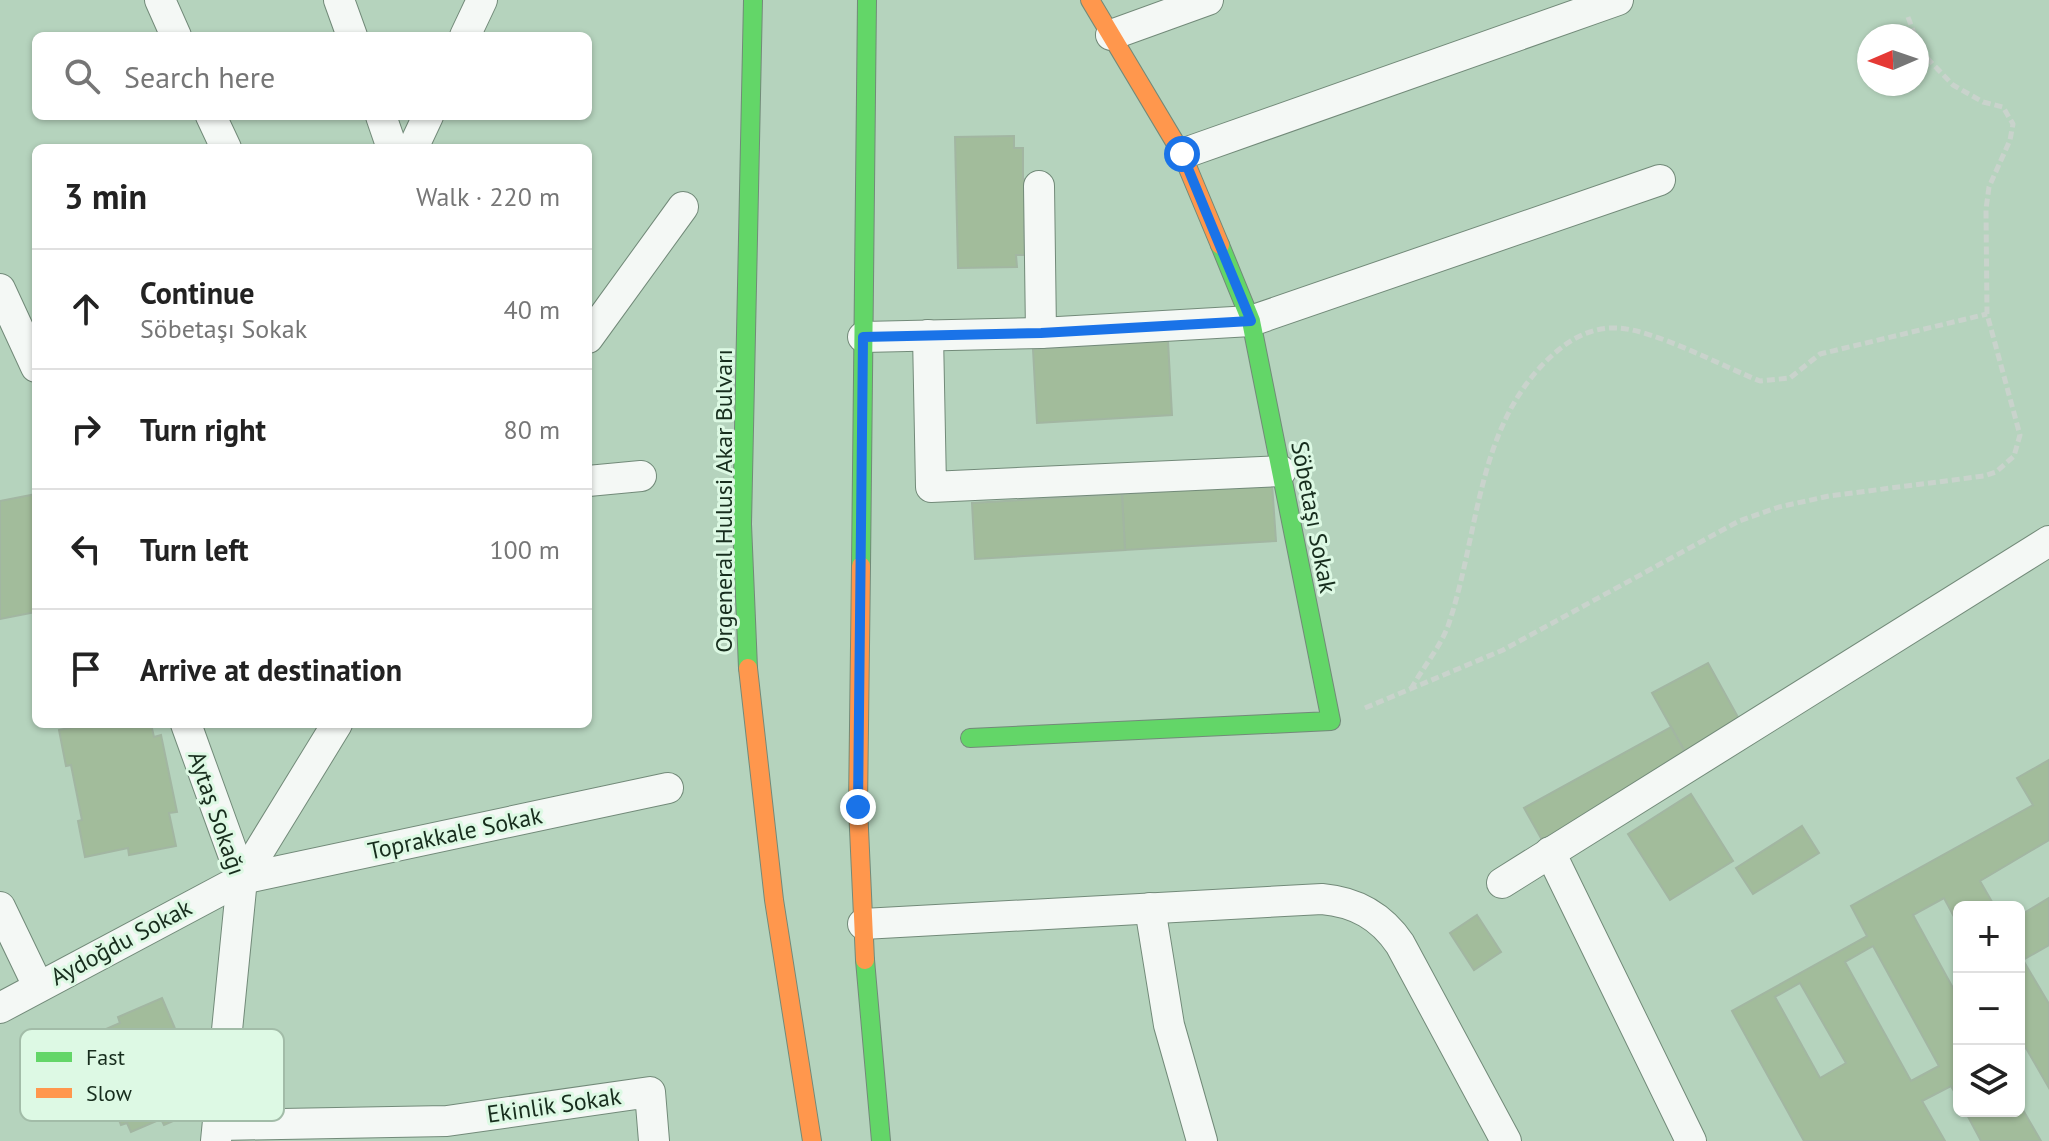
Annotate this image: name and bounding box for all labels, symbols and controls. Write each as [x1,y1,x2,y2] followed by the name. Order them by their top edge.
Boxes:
[1857,24,1929,96] north arrow
[32,32,592,120] search box
[60,54,104,98] icon: search
[124,57,275,96] text: Search here
[1164,136,1200,172] route start
[64,174,147,218] text: 3 min
[416,180,560,213] text: Walk · 220 m
[140,273,254,312] text: Continue
[64,287,108,331] icon: ahead
[504,293,560,326] text: 40 m
[140,312,307,345] text: Söbetaşı Sokak
[708,349,739,653] street label: Orgeneral Hulusi Akar Bulvarı
[64,407,108,451] icon: right
[140,410,266,449] text: Turn right
[504,413,560,446] text: 80 m
[1284,438,1344,596] street label: Söbetaşı Sokak
[64,527,108,571] icon: left
[140,530,248,569] text: Turn left
[489,533,560,566] text: 100 m
[64,647,108,691] icon: arrive
[140,650,402,689] text: Arrive at destination
[181,747,253,879] street label: Aytaş Sokağı
[840,789,876,825] route end
[365,799,545,867] street label: Toprakkale Sokak
[45,892,198,992] street label: Aydoğdu Sokak
[1953,901,2025,1117] map controls
[1953,901,2025,973] button: +
[1953,973,2025,1045] button: −
[20,1029,284,1121] legend
[86,1043,126,1071] text: Fast
[1953,1045,2025,1117] button: layers
[86,1079,132,1107] text: Slow
[485,1080,624,1130] street label: Ekinlik Sokak

